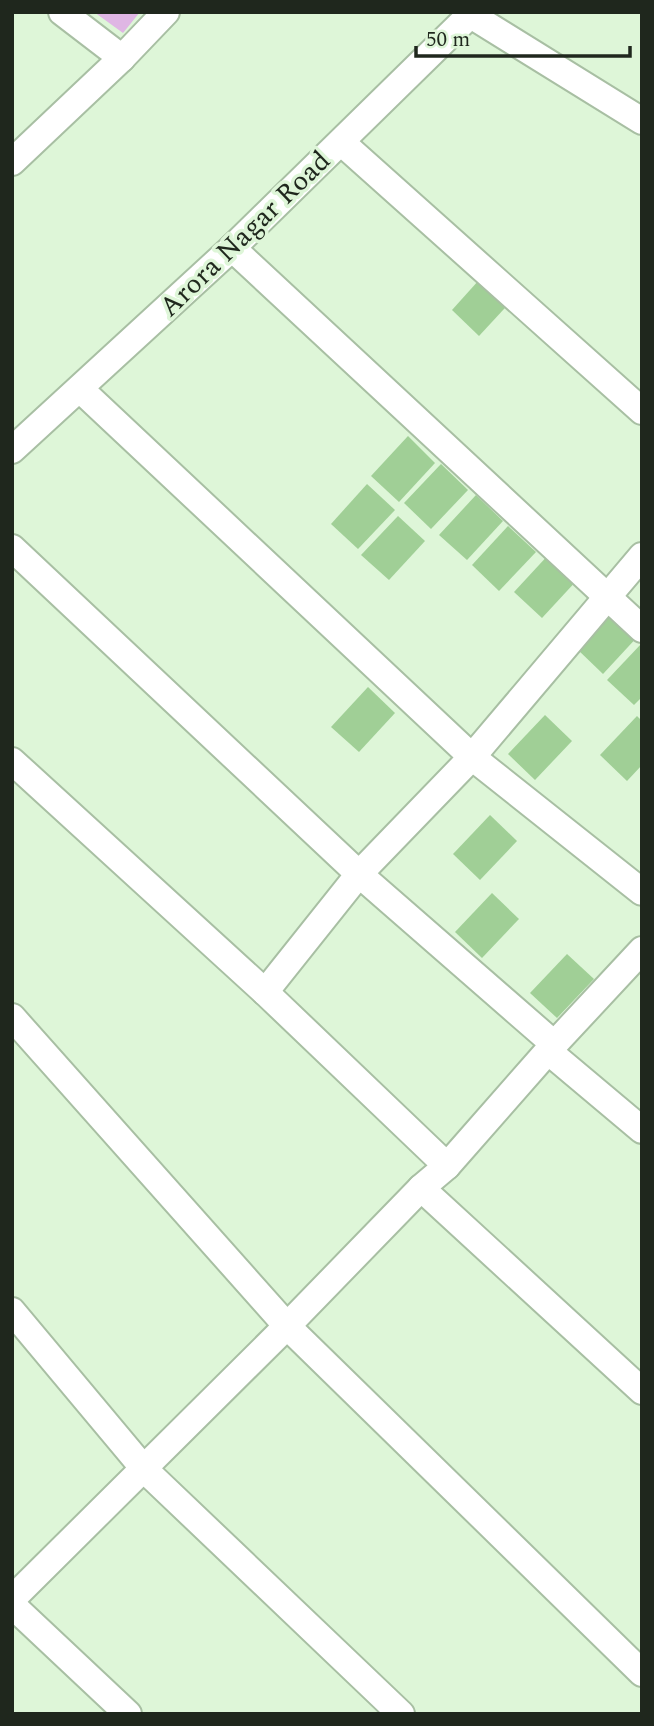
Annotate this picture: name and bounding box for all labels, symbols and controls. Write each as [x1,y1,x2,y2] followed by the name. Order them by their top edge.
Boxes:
[416,14,630,58] scale bar
[426,24,470,56] text: 50 m
[149,140,341,328] street label: Arora Nagar Road

